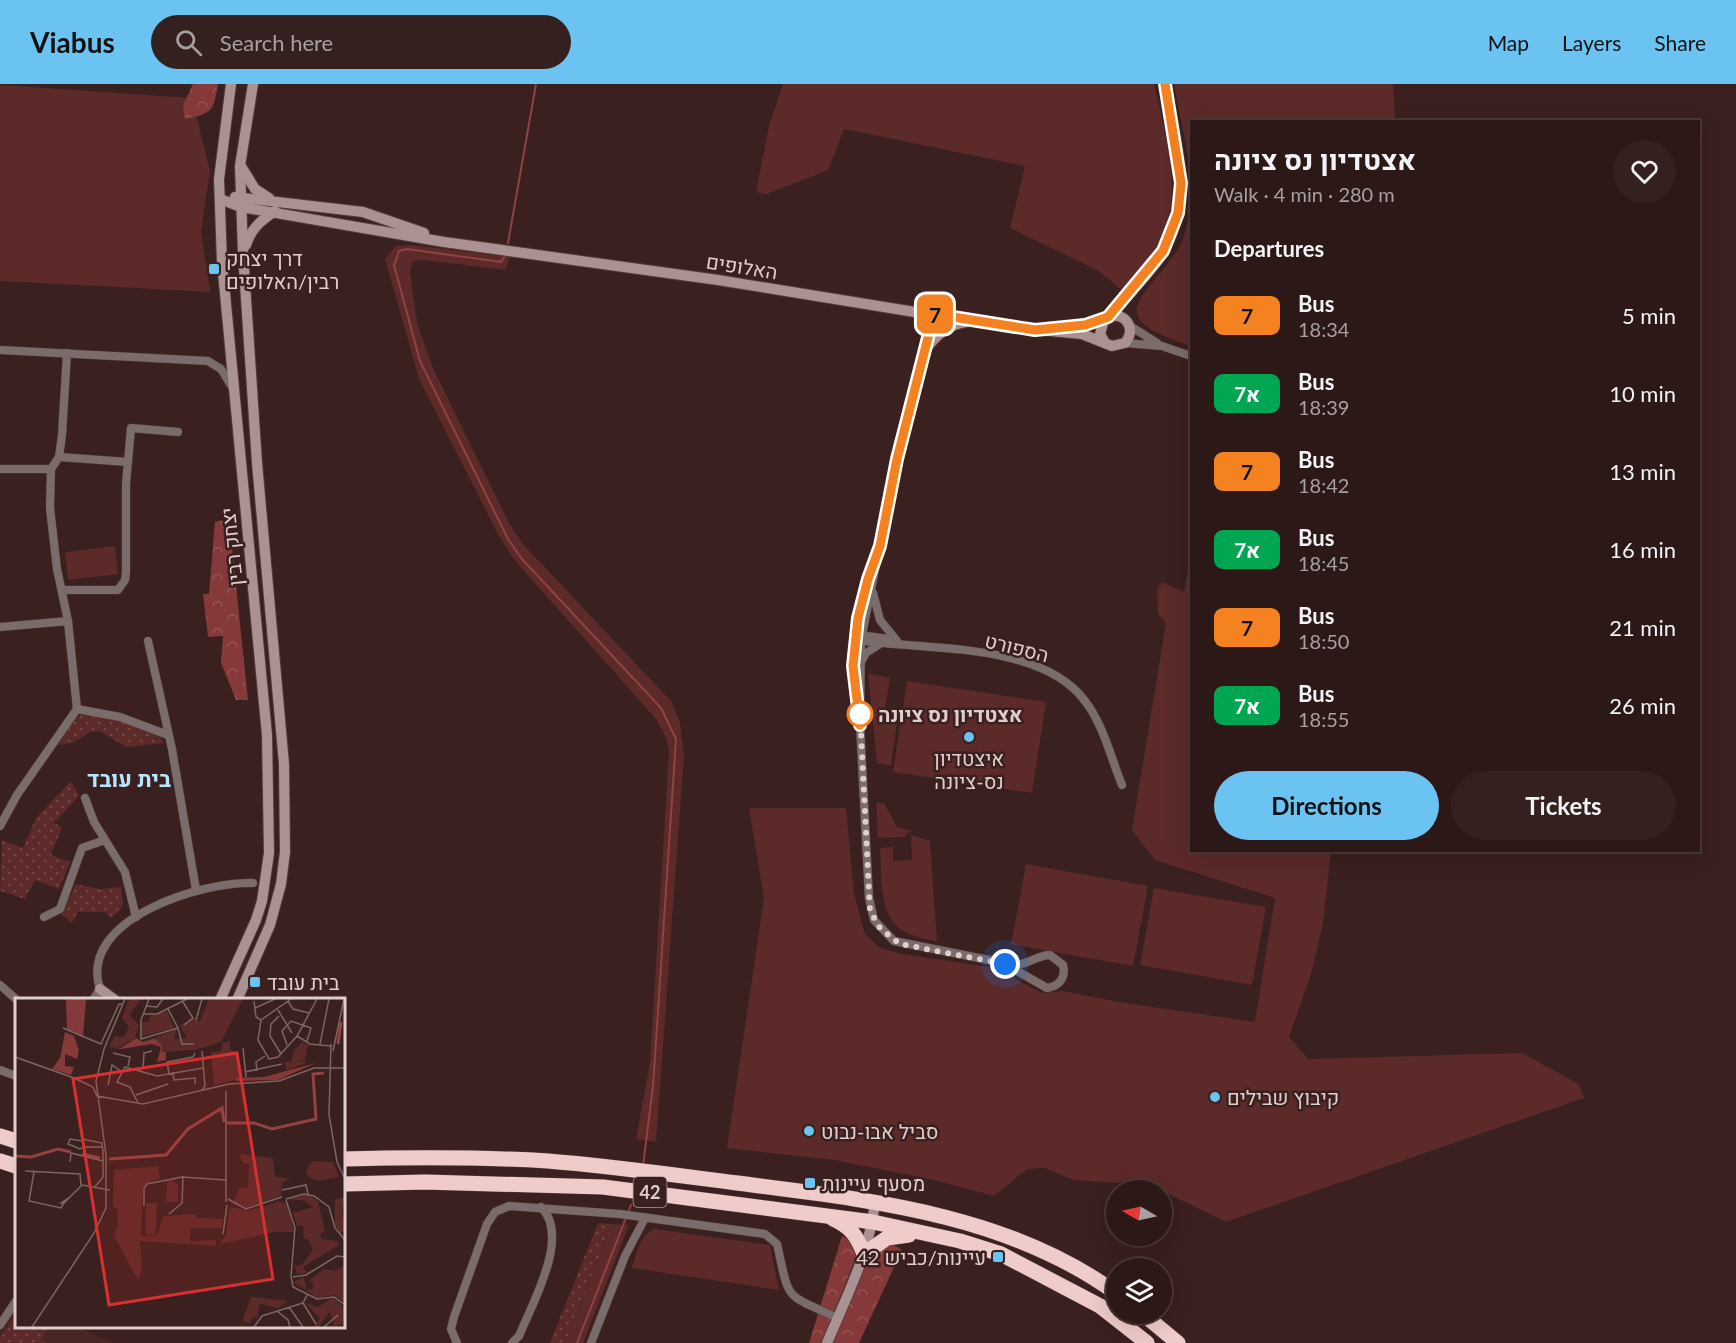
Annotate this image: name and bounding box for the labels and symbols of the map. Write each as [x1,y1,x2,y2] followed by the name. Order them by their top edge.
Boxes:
[226,246,339,293] place label: דרך יצחק רבין/האלופים
[705,249,779,283] street label: האלופים
[207,262,221,276] marker: דרך יצחק רבין/האלופים
[916,294,954,334] line badge: 7
[215,507,247,587] street label: יצחק רבין
[983,627,1051,667] street label: הספורט
[847,701,873,727] marker: אצטדיון נס ציונה
[878,702,1022,726] place label: אצטדיון נס ציונה
[962,730,976,744] marker: איצטדיון נס-ציונה
[934,746,1004,793] place label: איצטדיון נס-ציונה
[87,765,171,792] district label: בית עובד
[990,949,1020,979] your location
[267,970,340,994] place label: בית עובד
[248,975,262,989] marker: בית עובד
[15,998,345,1328] inset map
[1227,1085,1339,1109] place label: קיבוץ שבילים
[1208,1090,1222,1104] marker: קיבוץ שבילים
[821,1119,938,1143] place label: סביל אבו-נבוט
[802,1124,816,1138] marker: סביל אבו-נבוט
[822,1171,925,1195] place label: מסעף עיינות
[803,1176,817,1190] marker: מסעף עיינות
[634,1177,666,1207] road number: 42
[1106,1180,1172,1246] north arrow
[856,1245,986,1269] place label: עיינות/כביש 42
[991,1250,1005,1264] marker: עיינות/כביש 42

